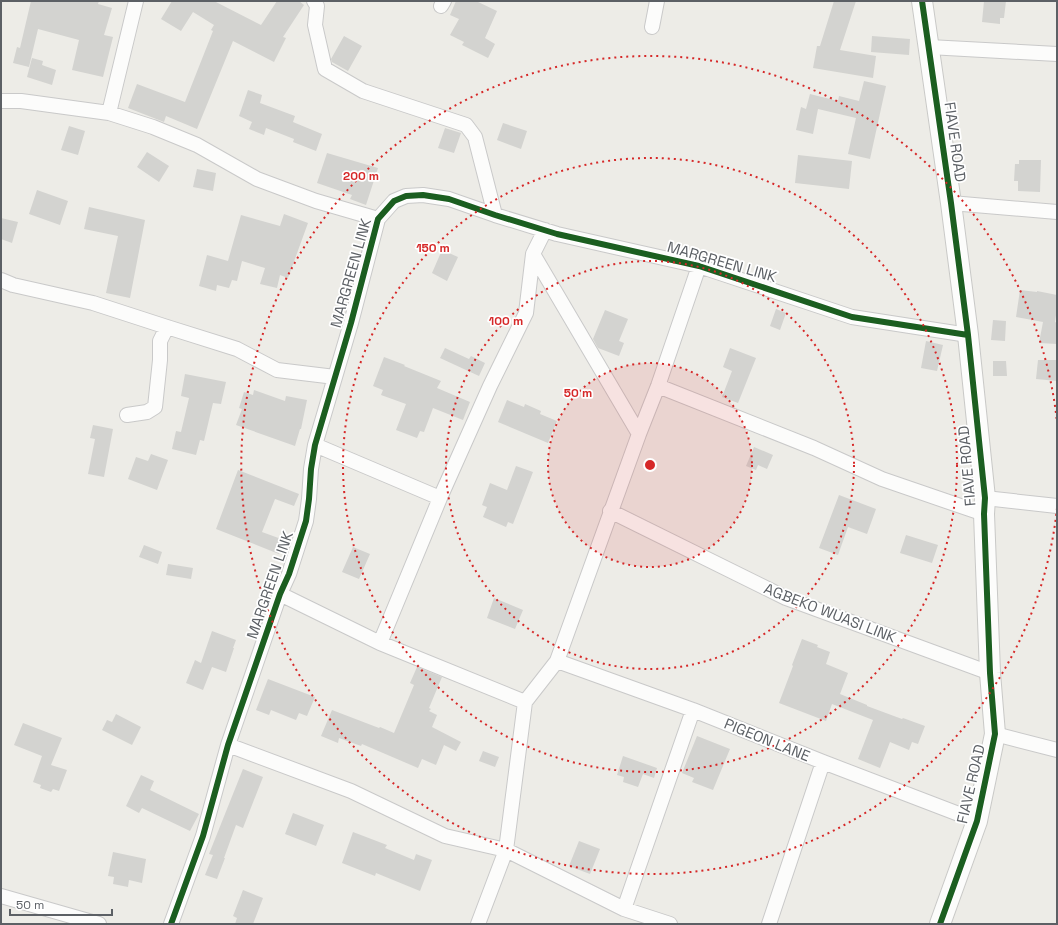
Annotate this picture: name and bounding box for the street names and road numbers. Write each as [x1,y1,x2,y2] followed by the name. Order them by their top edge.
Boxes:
[940,101,971,183] street label: FIAVE ROAD
[326,216,375,330] street label: MARGREEN LINK
[665,237,779,286] street label: MARGREEN LINK
[954,425,979,507] street label: FIAVE ROAD
[242,528,297,641] street label: MARGREEN LINK
[761,579,899,646] street label: AGBEKO WUASI LINK
[721,714,813,765] street label: PIGEON LANE
[952,742,989,825] street label: FIAVE ROAD

